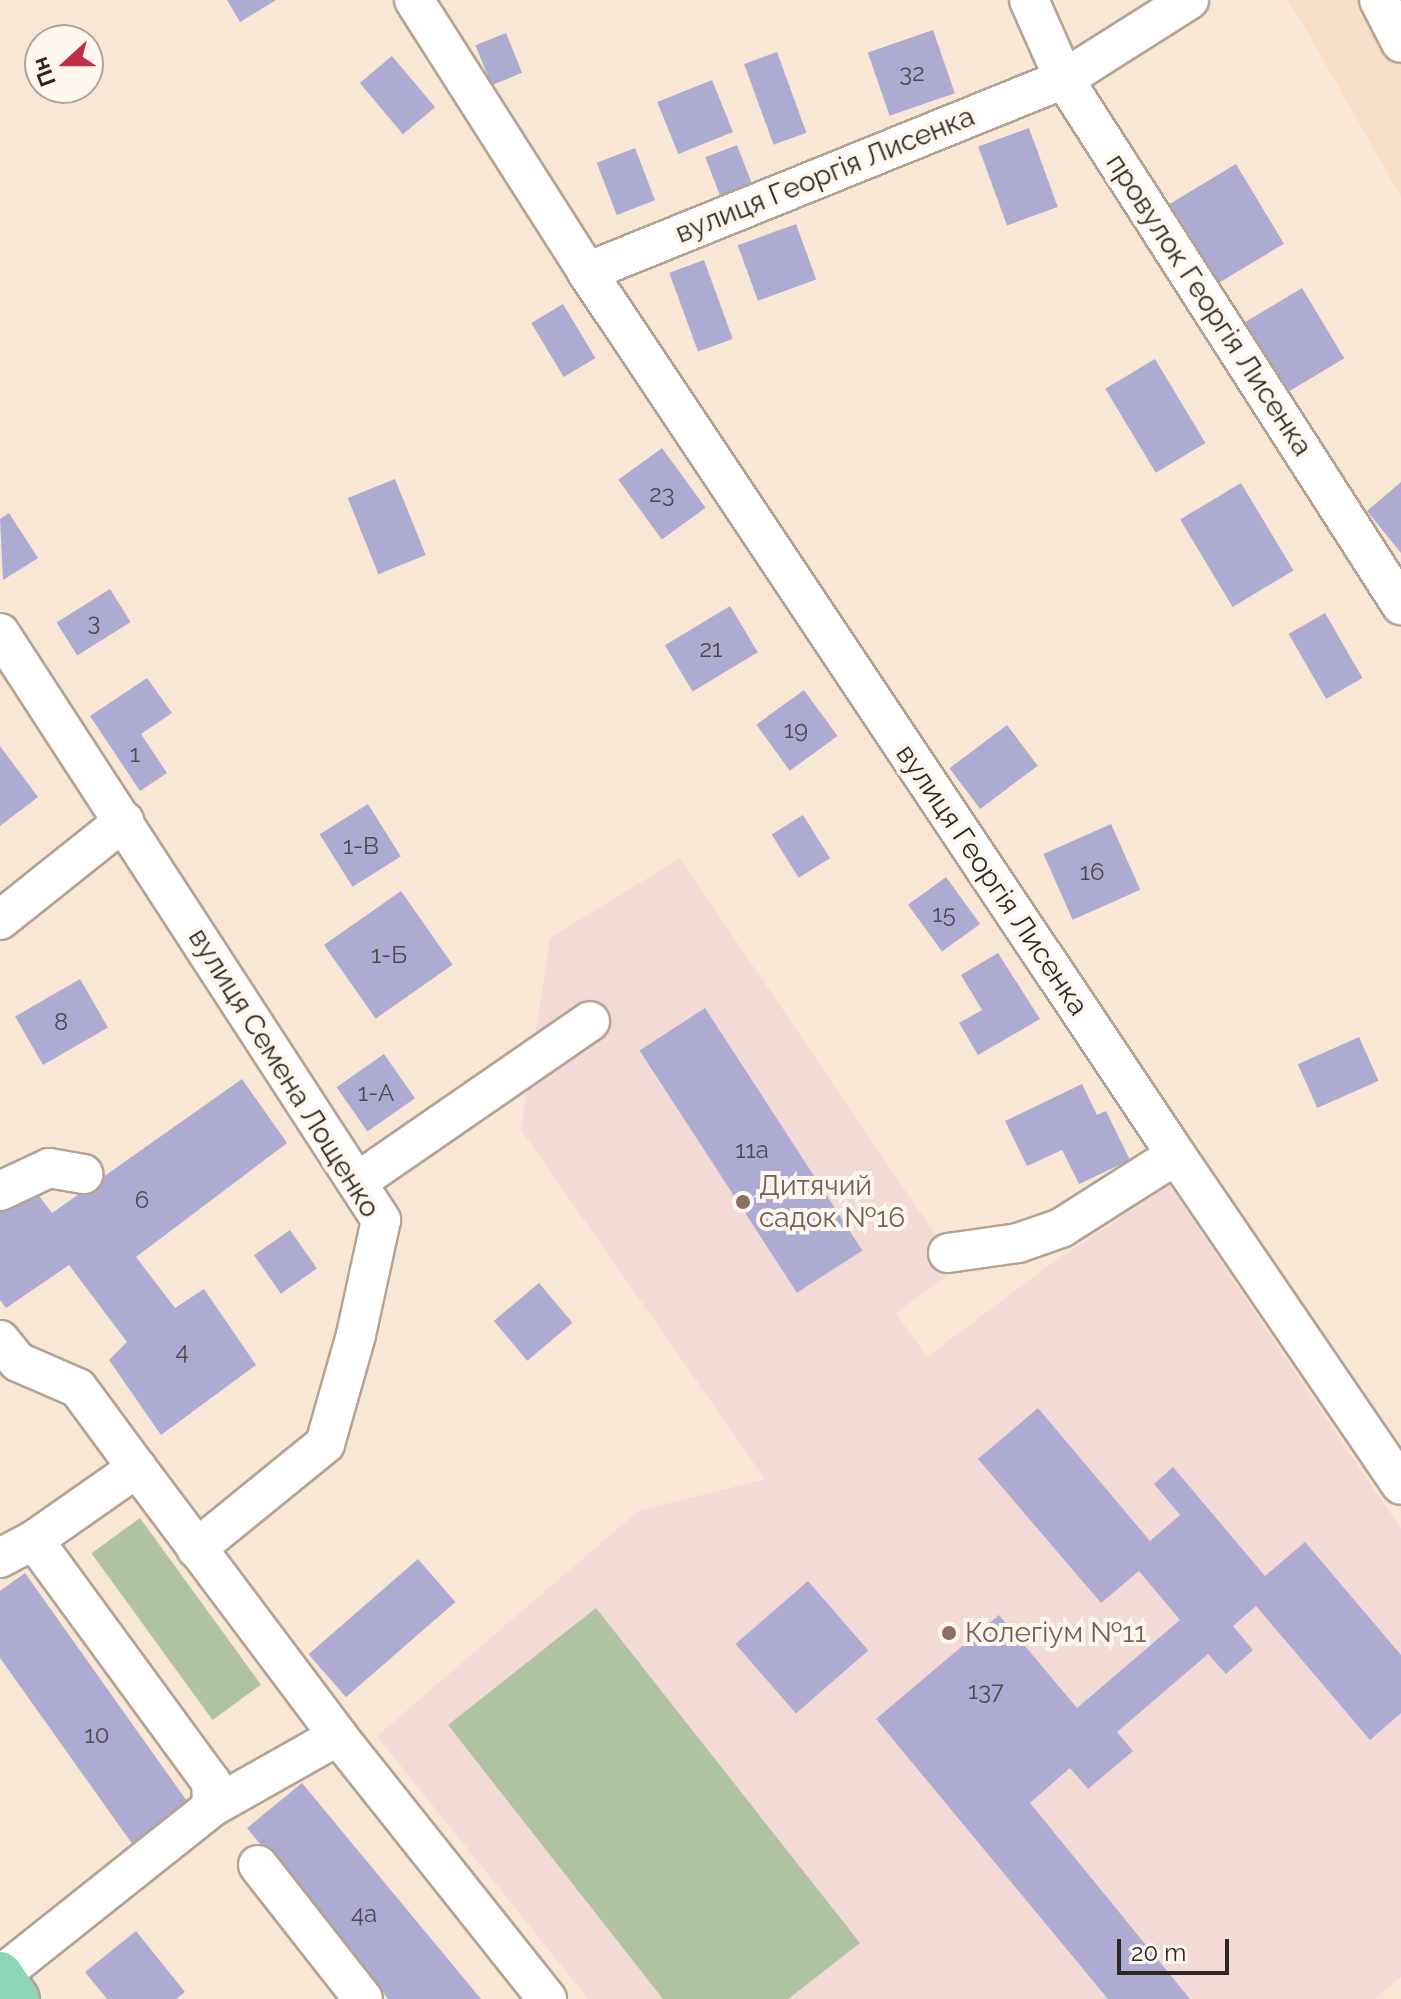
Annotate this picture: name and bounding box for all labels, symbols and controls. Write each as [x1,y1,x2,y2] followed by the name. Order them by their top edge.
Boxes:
[24,24,104,104] north arrow
[26,54,61,90] text: Пн
[899,59,925,87] house number: 32
[671,100,979,250] street label: вулиця Георгія Лисенка
[1099,148,1319,462] street label: провулок Георгія Лисенка
[649,480,675,508] house number: 23
[88,608,100,636] house number: 3
[700,635,722,663] house number: 21
[784,716,808,744] house number: 19
[889,738,1095,1022] street label: вулиця Георгія Лисенка
[130,740,140,768] house number: 1
[343,832,379,860] house number: 1-В
[1080,858,1104,886] house number: 16
[932,900,956,928] house number: 15
[181,922,387,1224] street label: вулиця Семена Лощенко
[371,941,407,969] house number: 1-Б
[54,1008,68,1036] house number: 8
[358,1079,394,1107] house number: 1-А
[735,1136,769,1164] house number: 11а
[759,1169,905,1235] place label: Дитячий садок №16
[135,1186,149,1214] house number: 6
[734,1193,752,1211] marker: Дитячий садок №16
[175,1337,189,1365] house number: 4
[965,1616,1146,1650] place label: Колегіум №11
[940,1624,958,1642] marker: Колегіум №11
[968,1677,1004,1705] house number: 137
[85,1721,109,1749] house number: 10
[351,1900,377,1928] house number: 4а
[1121,1923,1233,1973] scale bar
[1131,1938,1186,1967] text: 20 m

